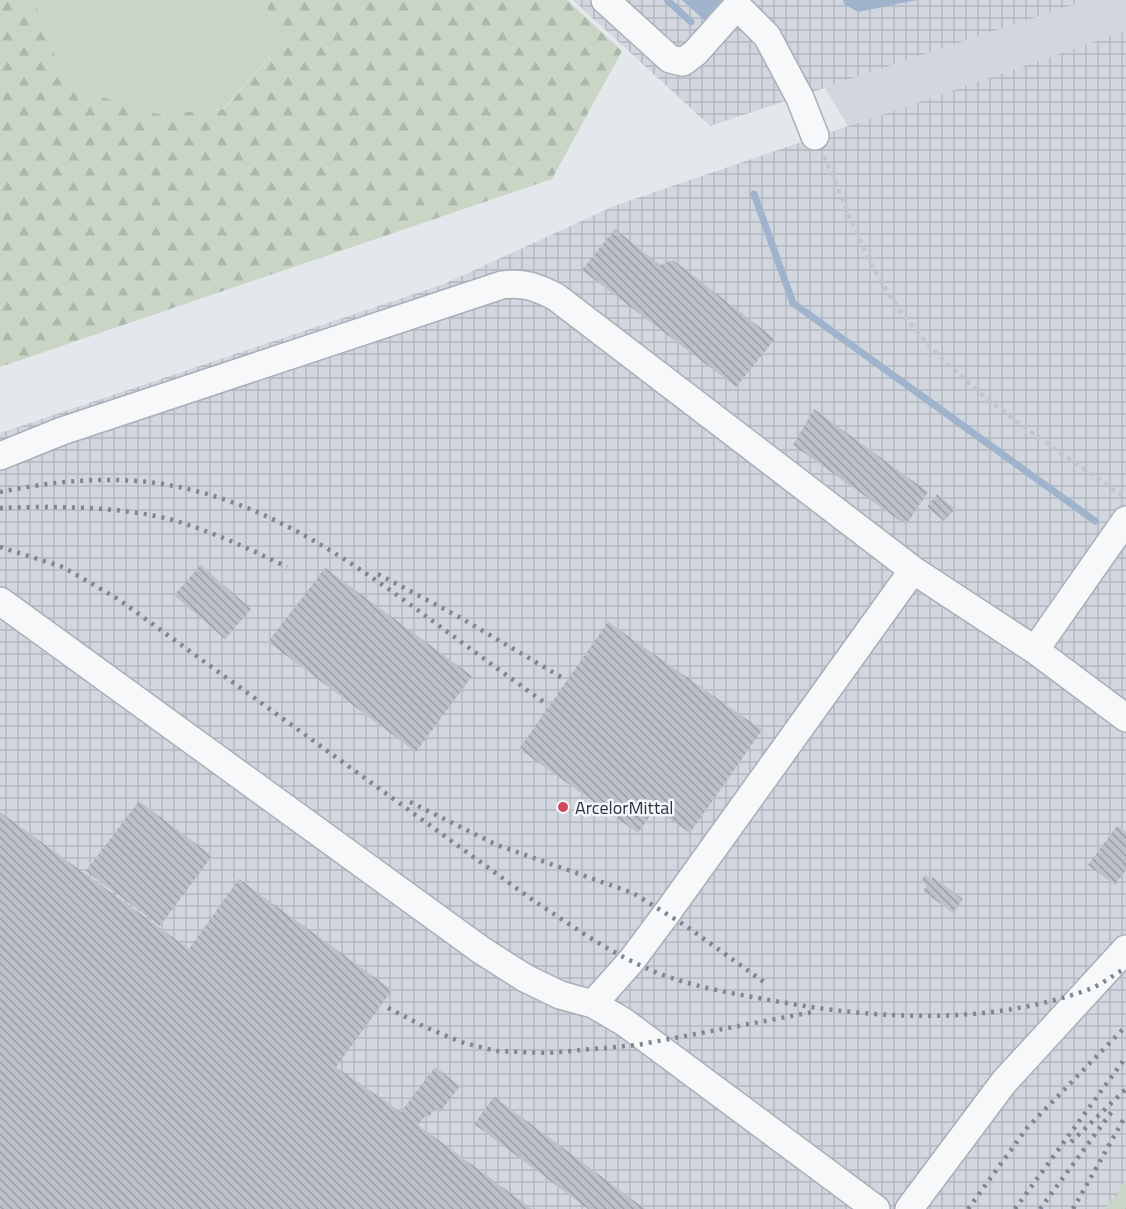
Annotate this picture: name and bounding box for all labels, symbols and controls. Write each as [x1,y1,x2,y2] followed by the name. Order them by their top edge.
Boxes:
[575,794,673,821] place label: ArcelorMittal
[556,800,570,814] marker: ArcelorMittal

